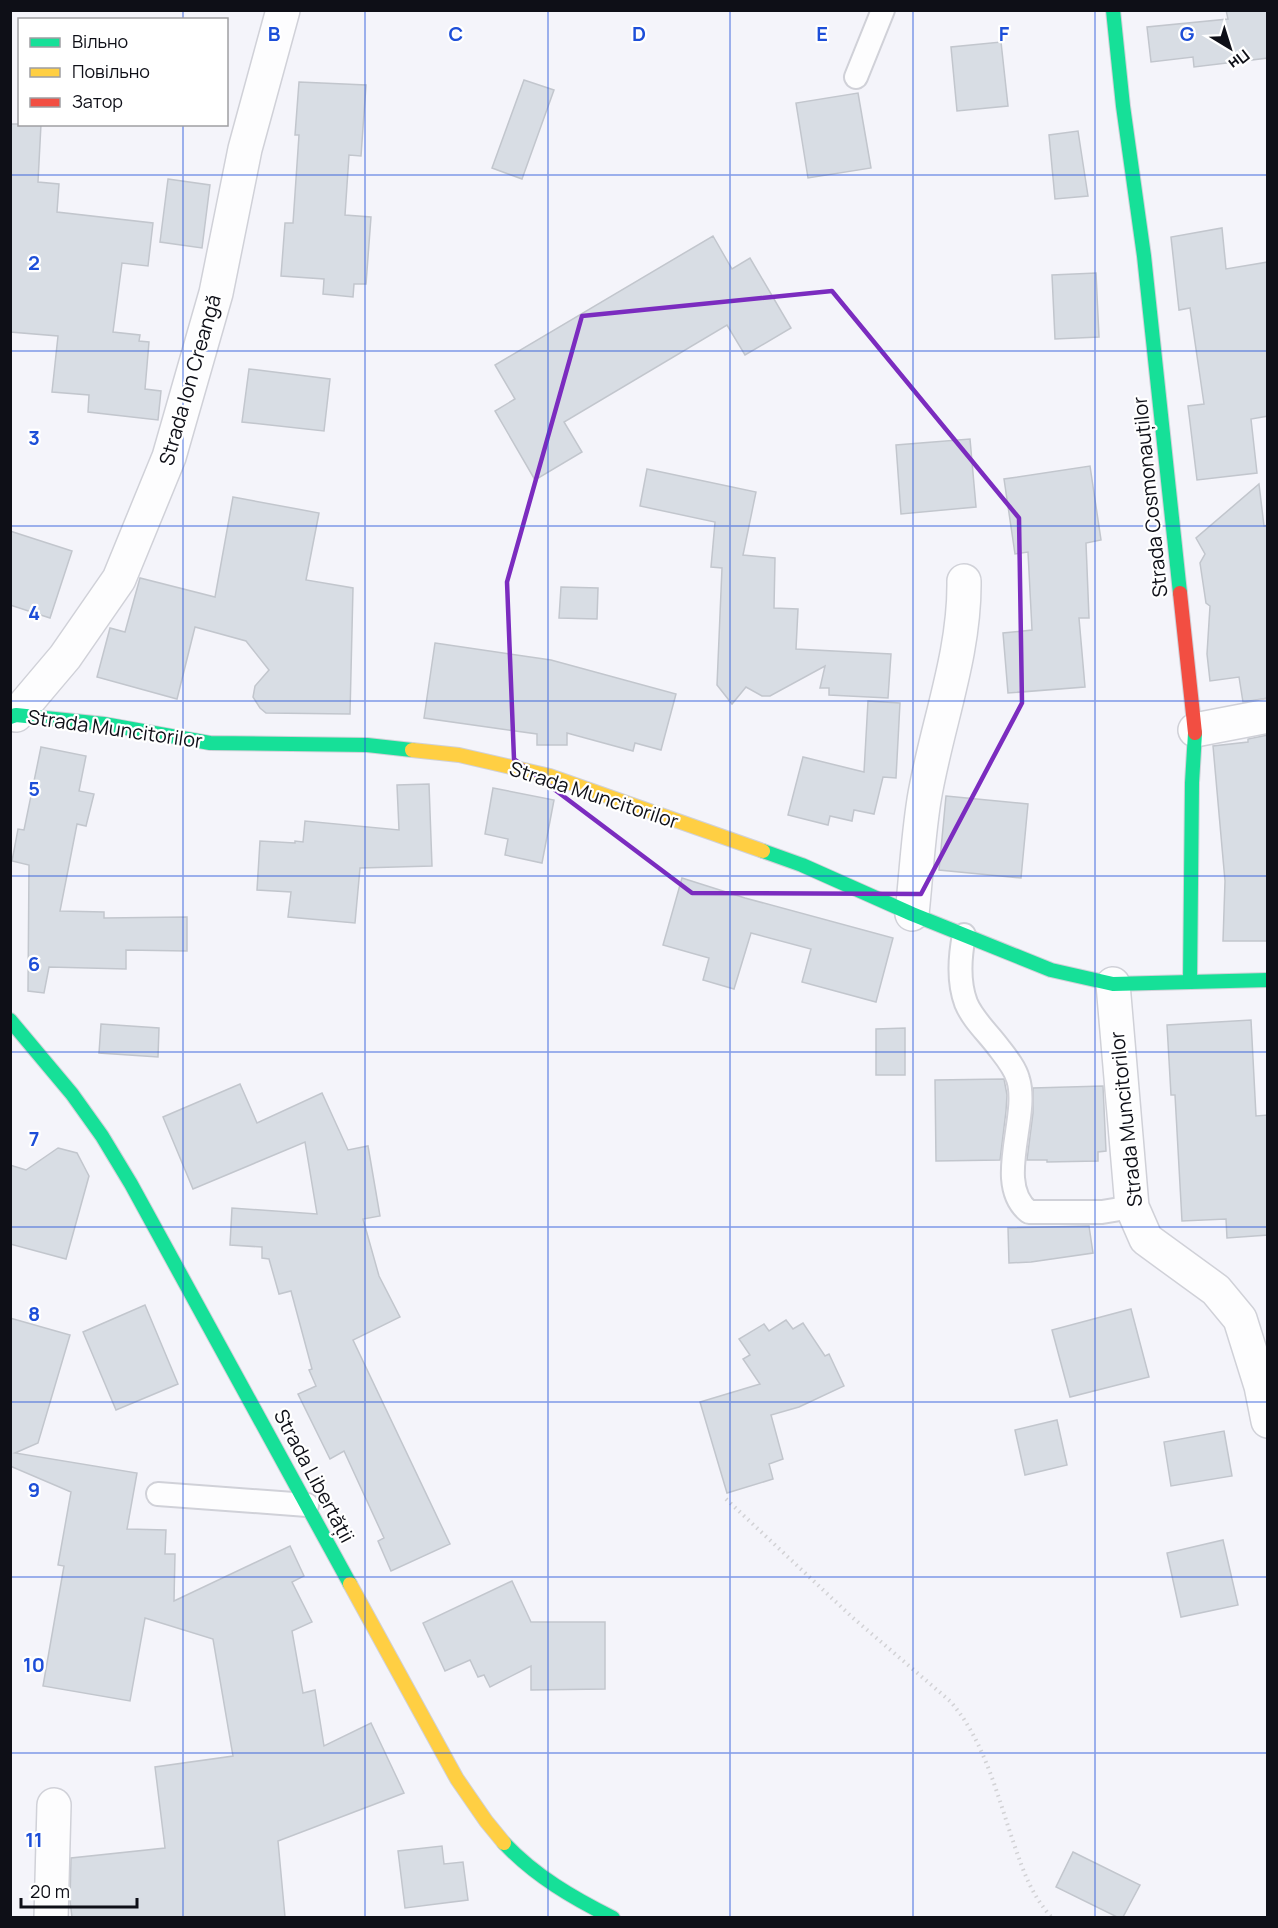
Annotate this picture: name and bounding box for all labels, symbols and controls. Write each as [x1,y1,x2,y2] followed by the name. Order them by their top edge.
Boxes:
[18,18,228,126] legend
[1200,18,1260,78] north arrow
[268,20,281,47] text: B
[449,20,463,47] text: C
[632,20,646,47] text: D
[816,20,828,47] text: E
[999,20,1010,47] text: F
[1180,20,1195,47] text: G
[72,29,128,53] text: Вільно
[1224,45,1254,75] text: Пн
[72,59,150,83] text: Повільно
[72,89,123,113] text: Затор
[28,249,40,276] text: 2
[152,291,227,468] street label: Strada Ion Creangă
[1126,395,1173,599] street label: Strada Cosmonauților
[28,424,40,451] text: 3
[28,599,40,626] text: 4
[26,703,204,754] street label: Strada Muncitorilor
[506,754,682,835] street label: Strada Muncitorilor
[28,775,40,802] text: 5
[28,950,40,977] text: 6
[1103,1030,1148,1208] street label: Strada Muncitorilor
[29,1125,39,1152] text: 7
[28,1300,40,1327] text: 8
[268,1404,361,1547] street label: Strada Libertății
[28,1476,40,1503] text: 9
[23,1651,45,1678] text: 10
[25,1826,43,1853] text: 11
[21,1871,136,1909] scale bar
[30,1879,70,1903] text: 20 m

